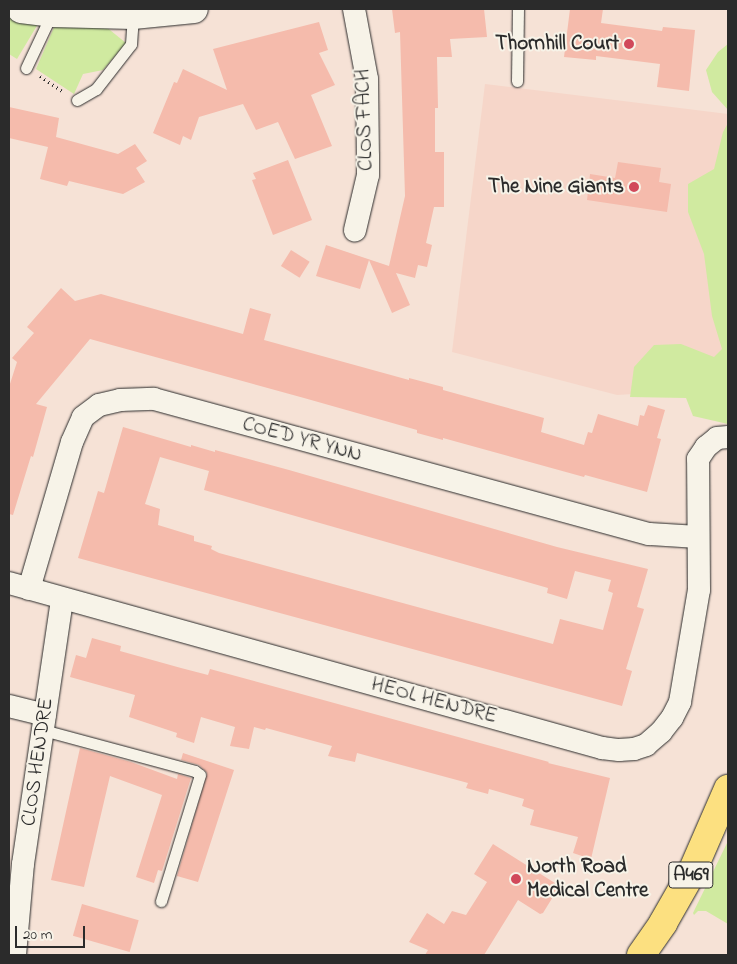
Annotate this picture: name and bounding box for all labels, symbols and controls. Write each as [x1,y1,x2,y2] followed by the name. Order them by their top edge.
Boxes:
[495,31,619,57] place label: Thornhill Court
[623,38,635,50] marker: Thornhill Court
[351,69,379,171] street label: CLOS FACH
[488,174,624,200] place label: The Nine Giants
[628,181,640,193] marker: The Nine Giants
[240,412,364,468] street label: COED YR YNN
[368,672,500,730] street label: HEOL HENDRE
[17,696,59,828] street label: CLOS HENDRE
[527,854,648,904] place label: North Road Medical Centre
[667,858,715,892] road number: A469
[509,872,523,886] marker: North Road Medical Centre
[18,916,88,948] scale bar
[23,924,52,946] text: 20 m

